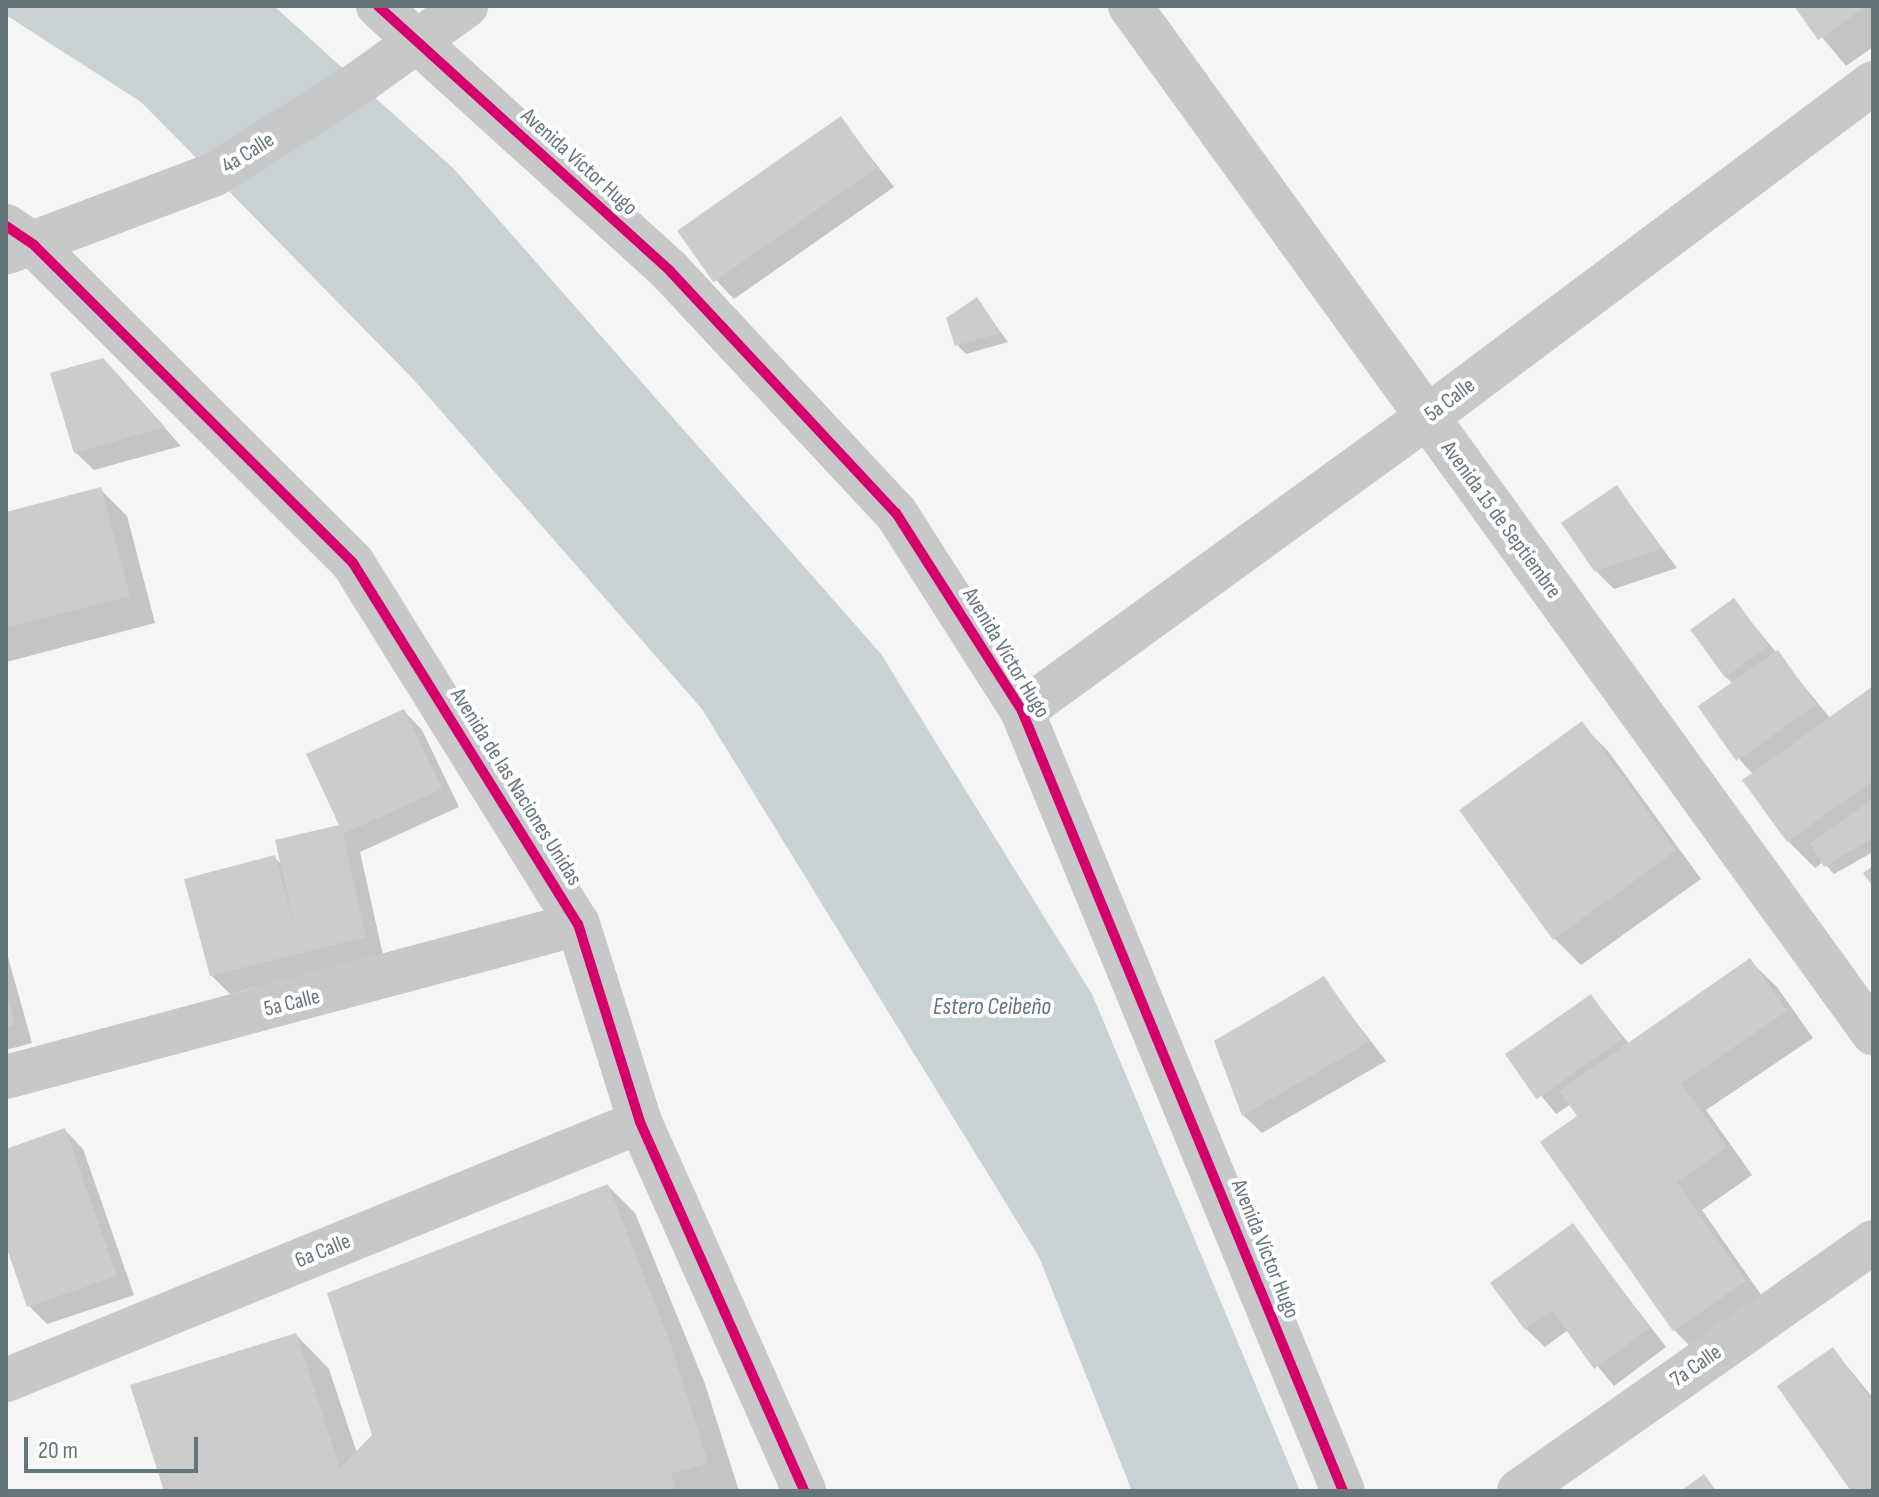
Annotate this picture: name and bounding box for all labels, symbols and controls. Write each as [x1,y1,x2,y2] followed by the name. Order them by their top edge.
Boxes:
[515,103,643,221] street label: Avenida Víctor Hugo
[217,127,279,179] street label: 4a Calle
[1419,372,1481,428] street label: 5a Calle
[1435,436,1567,604] street label: Avenida 15 de Septiembre
[957,583,1055,723] street label: Avenida Víctor Hugo
[444,683,588,891] street label: Avenida de las Naciones Unidas
[261,983,323,1023] street label: 5a Calle
[933,993,1051,1021] water label: Estero Ceibeño
[1225,1176,1305,1322] street label: Avenida Víctor Hugo
[291,1228,355,1274] street label: 6a Calle
[1665,1339,1727,1393] street label: 7a Calle
[28,1421,202,1471] scale bar
[38,1436,78,1465] text: 20 m

